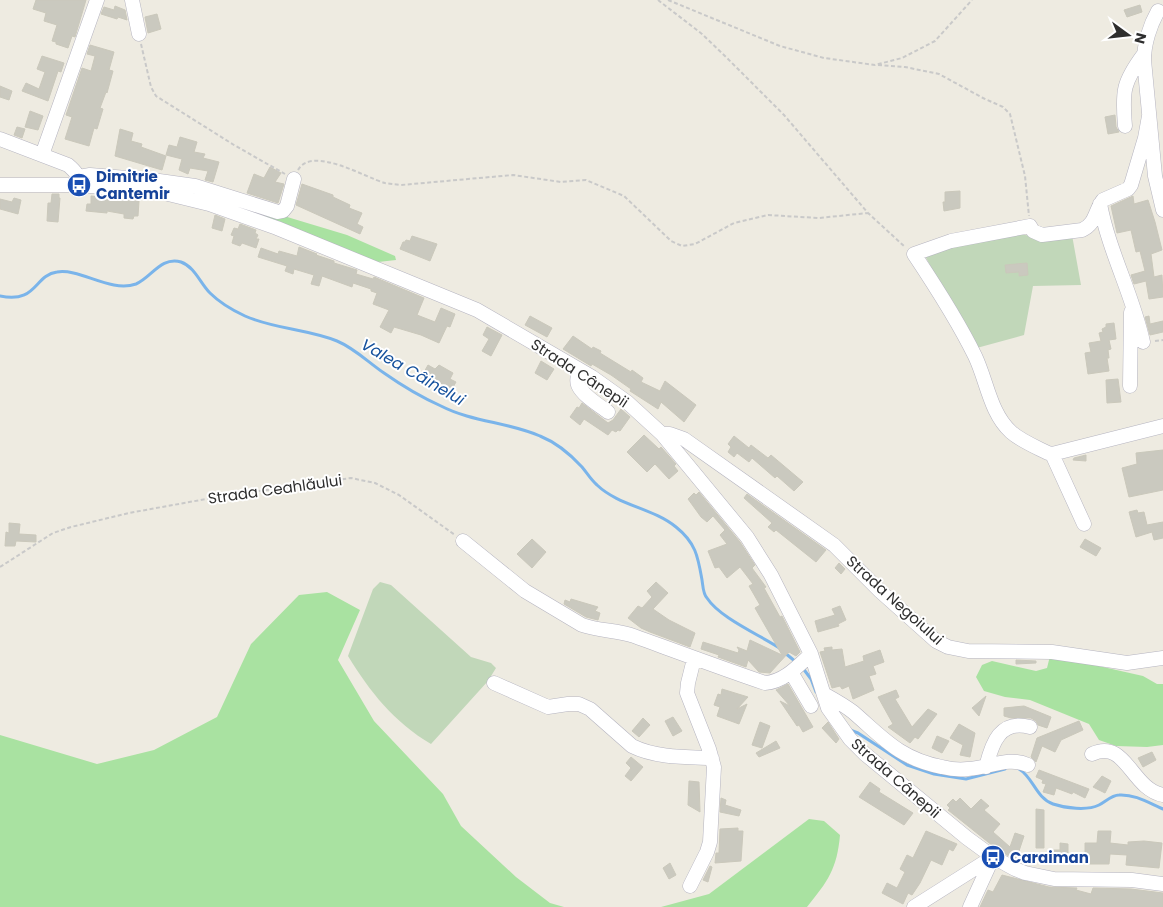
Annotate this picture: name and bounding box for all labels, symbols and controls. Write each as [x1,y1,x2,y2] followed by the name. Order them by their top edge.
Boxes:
[1103,10,1153,60] north arrow
[1130,31,1152,46] text: N
[96,166,170,204] place label: Dimitrie Cantemir
[66,172,92,198] bus stop icon: Dimitrie Cantemir
[357,333,470,412] water label: Valea Câinelui
[527,334,633,412] street label: Strada Cânepii
[207,469,343,509] street label: Strada Ceahlăului
[842,551,948,649] street label: Strada Negoiului
[847,733,945,823] street label: Strada Cânepii
[980,844,1006,870] bus stop icon: Caraiman
[1010,847,1089,868] place label: Caraiman

